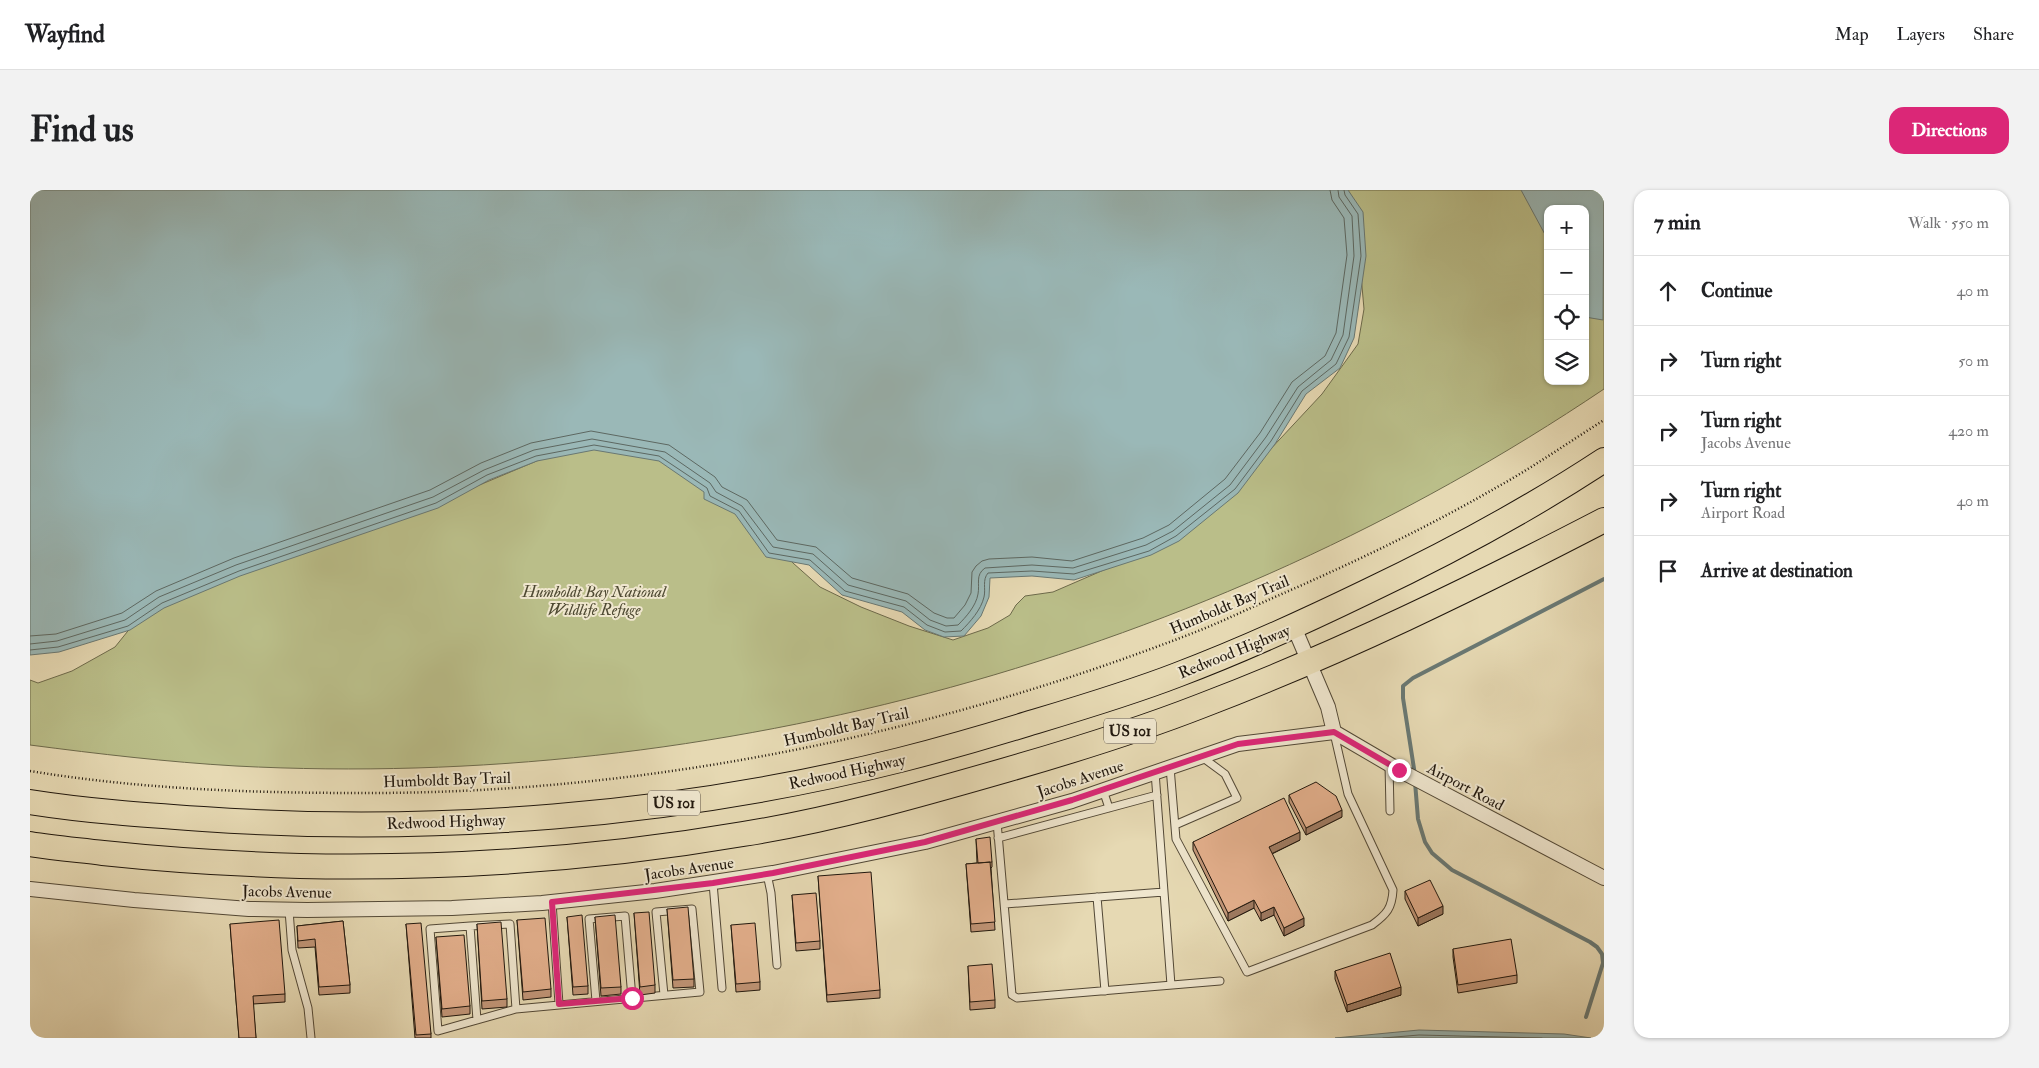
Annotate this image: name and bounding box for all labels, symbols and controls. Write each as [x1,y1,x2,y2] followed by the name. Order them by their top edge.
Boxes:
[25,19,105,50] text: Wayfind
[1835,23,1869,46] text: Map
[1897,23,1945,46] text: Layers
[1973,23,2014,46] text: Share
[1889,107,2009,154] button: Directions
[30,108,134,152] text: Find us
[1544,205,1589,385] map controls
[1544,205,1589,250] button: +
[1654,209,1701,236] text: 7 min
[1908,213,1989,233] text: Walk · 550 m
[1544,250,1589,295] button: −
[1654,277,1682,305] icon: ahead
[1701,279,1772,303] text: Continue
[1956,281,1989,301] text: 40 m
[1544,295,1589,340] button: locate
[1544,340,1589,385] button: layers
[1654,347,1682,375] icon: right
[1701,349,1781,373] text: Turn right
[1958,351,1989,371] text: 50 m
[1701,409,1781,433] text: Turn right
[1654,417,1682,445] icon: right
[1948,421,1989,441] text: 420 m
[1701,433,1791,453] text: Jacobs Avenue
[1701,479,1781,503] text: Turn right
[1654,487,1682,515] icon: right
[1956,491,1989,511] text: 40 m
[1701,503,1785,523] text: Airport Road
[1654,557,1682,585] icon: arrive
[1701,559,1853,583] text: Arrive at destination
[1167,571,1292,639] street label: Humboldt Bay Trail
[521,582,667,620] park label: Humboldt Bay National Wildlife Refuge
[1175,620,1294,683] street label: Redwood Highway
[782,703,911,751] street label: Humboldt Bay Trail
[1104,718,1156,744] road number: US 101
[787,750,908,794] street label: Redwood Highway
[1034,755,1127,804] street label: Jacobs Avenue
[1422,758,1507,816] street label: Airport Road
[1388,759,1411,782] route end
[383,768,511,792] street label: Humboldt Bay Trail
[648,790,700,816] road number: US 101
[386,810,507,834] street label: Redwood Highway
[642,853,735,886] street label: Jacobs Avenue
[241,881,332,904] street label: Jacobs Avenue
[621,987,644,1010] route start

